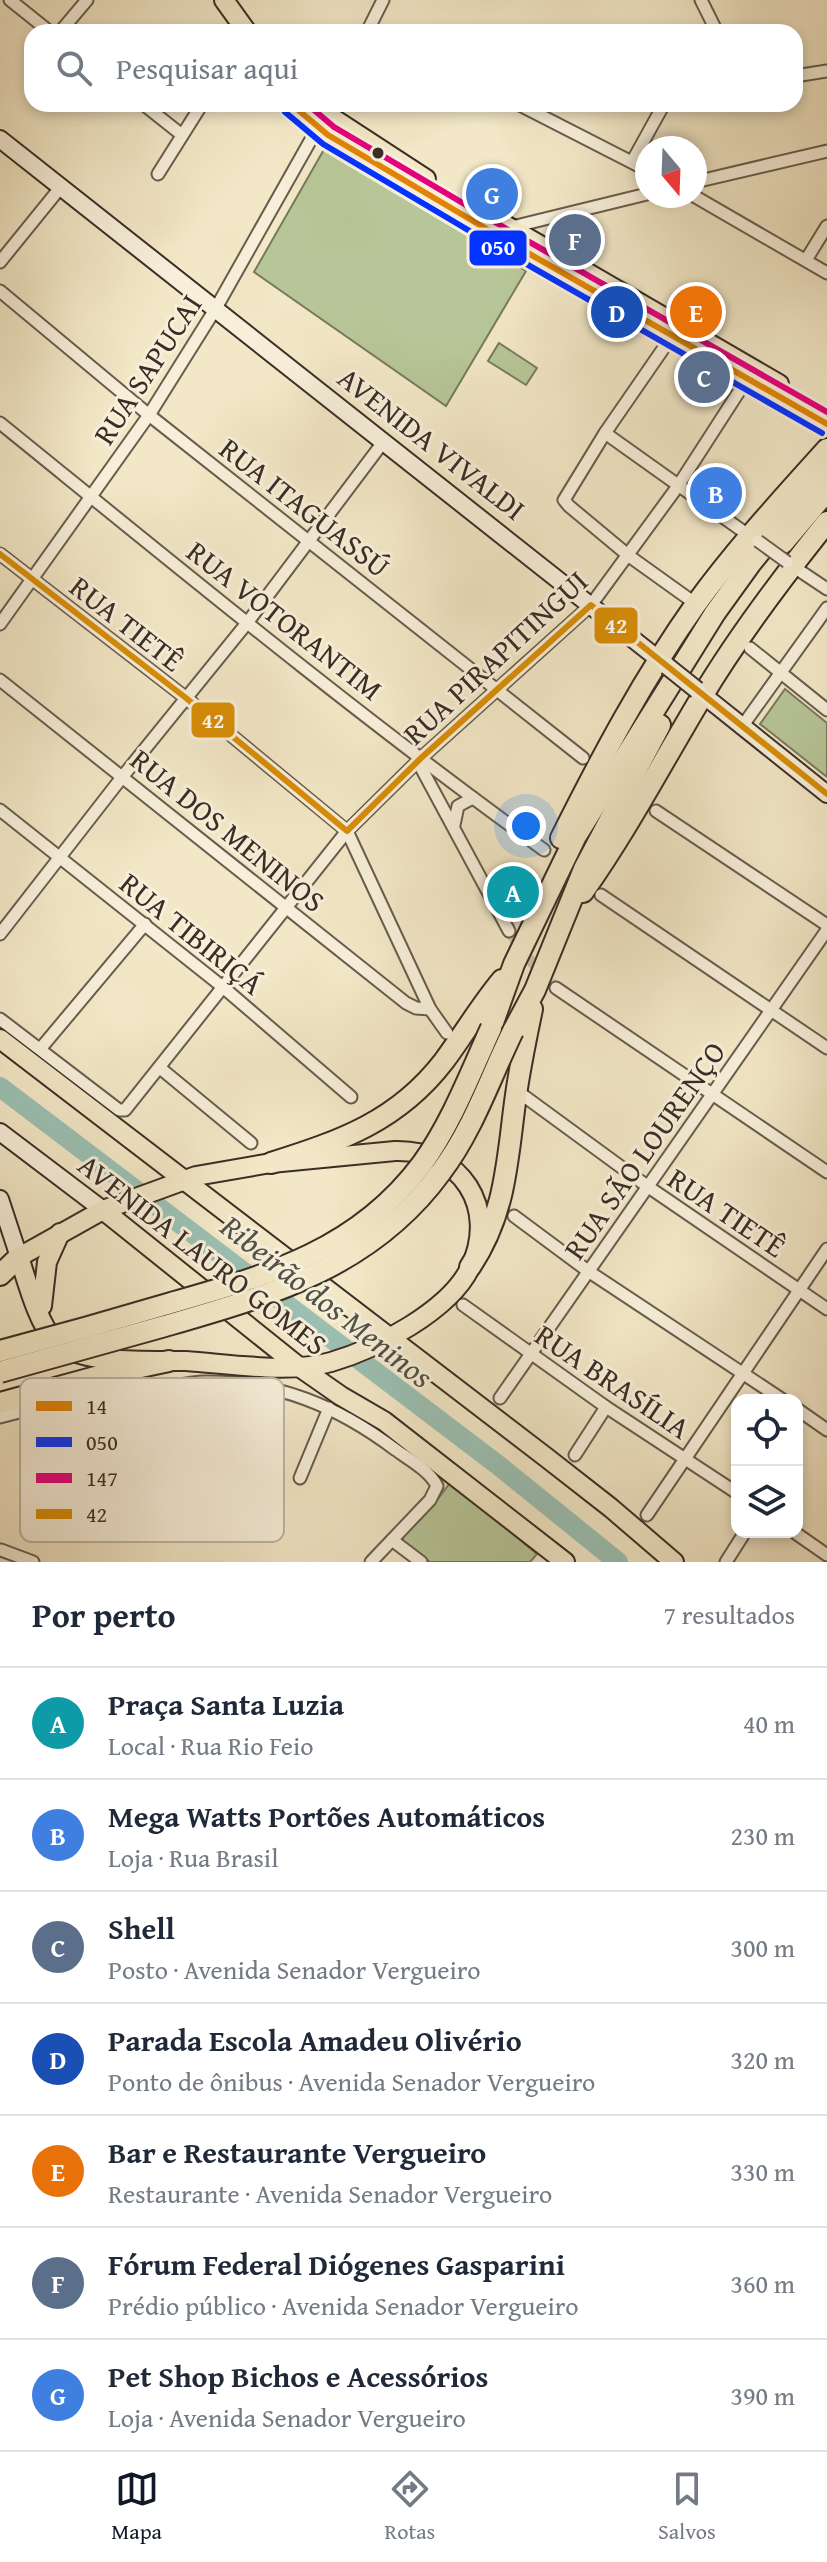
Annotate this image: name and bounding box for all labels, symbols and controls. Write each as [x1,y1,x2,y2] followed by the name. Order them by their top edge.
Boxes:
[24,24,803,112] search box
[52,46,96,90] icon: search
[116,46,298,90] text: Pesquisar aqui
[635,136,707,208] north arrow
[370,145,386,161] unlabelled marker
[466,164,518,224] pin: G
[549,210,601,270] pin: F
[468,229,528,267] line badge: 050
[481,231,515,263] text: 050
[591,282,643,342] pin: D
[670,282,722,342] pin: E
[82,285,212,453] street label: RUA SAPUCAI
[678,347,730,407] pin: C
[329,356,535,530] street label: AVENIDA VIVALDI
[210,426,400,588] street label: RUA ITAGUASSÚ
[690,463,742,523] pin: B
[178,529,392,711] street label: RUA VOTORANTIM
[393,559,597,755] street label: RUA PIRAPITINGUI
[61,565,193,681] street label: RUA TIETÊ
[593,606,639,645] line badge: 42
[605,609,627,641] text: 42
[190,701,236,739] line badge: 42
[202,704,224,736] text: 42
[121,738,335,922] street label: RUA DOS MENINOS
[506,806,546,846] your location
[111,861,273,1005] street label: RUA TIBIRIÇÁ
[487,862,539,922] pin: A
[552,1032,736,1268] street label: RUA SÃO LOURENÇO
[69,1143,337,1365] street label: AVENIDA LAURO GOMES
[659,1156,795,1268] street label: RUA TIETÊ
[210,1202,444,1399] water label: Ribeirão dos Meninos
[527,1313,699,1449] street label: RUA BRASÍLIA
[20,1378,284,1542] legend
[86,1390,107,1422] text: 14
[731,1394,803,1538] map controls
[731,1394,803,1466] button: locate
[86,1426,118,1458] text: 050
[86,1462,118,1494] text: 147
[731,1466,803,1538] button: layers
[86,1498,107,1530] text: 42
[32,1590,176,1639] text: Por perto
[664,1595,795,1634] text: 7 resultados
[108,1682,344,1726] text: Praça Santa Luzia
[50,1704,66,1743] text: A
[743,1704,795,1743] text: 40 m
[108,1726,314,1765] text: Local · Rua Rio Feio
[108,1794,545,1838] text: Mega Watts Portões Automáticos
[50,1816,66,1855] text: B
[730,1816,795,1855] text: 230 m
[108,1838,278,1877] text: Loja · Rua Brasil
[108,1906,175,1950] text: Shell
[51,1928,65,1967] text: C
[730,1928,795,1967] text: 300 m
[108,1950,480,1989] text: Posto · Avenida Senador Vergueiro
[108,2018,522,2062] text: Parada Escola Amadeu Olivério
[50,2040,66,2079] text: D
[730,2040,795,2079] text: 320 m
[108,2062,595,2101] text: Ponto de ônibus · Avenida Senador Vergueiro
[108,2130,486,2174] text: Bar e Restaurante Vergueiro
[51,2152,65,2191] text: E
[730,2152,795,2191] text: 330 m
[108,2174,552,2213] text: Restaurante · Avenida Senador Vergueiro
[108,2242,565,2286] text: Fórum Federal Diógenes Gasparini
[51,2264,65,2303] text: F
[730,2264,795,2303] text: 360 m
[108,2286,578,2325] text: Prédio público · Avenida Senador Vergueiro
[108,2354,488,2398] text: Pet Shop Bichos e Acessórios
[50,2376,66,2415] text: G
[730,2376,795,2415] text: 390 m
[108,2398,466,2437] text: Loja · Avenida Senador Vergueiro
[111,2467,162,2547] tab: Mapa
[385,2467,435,2547] tab: Rotas
[658,2467,716,2547] tab: Salvos

